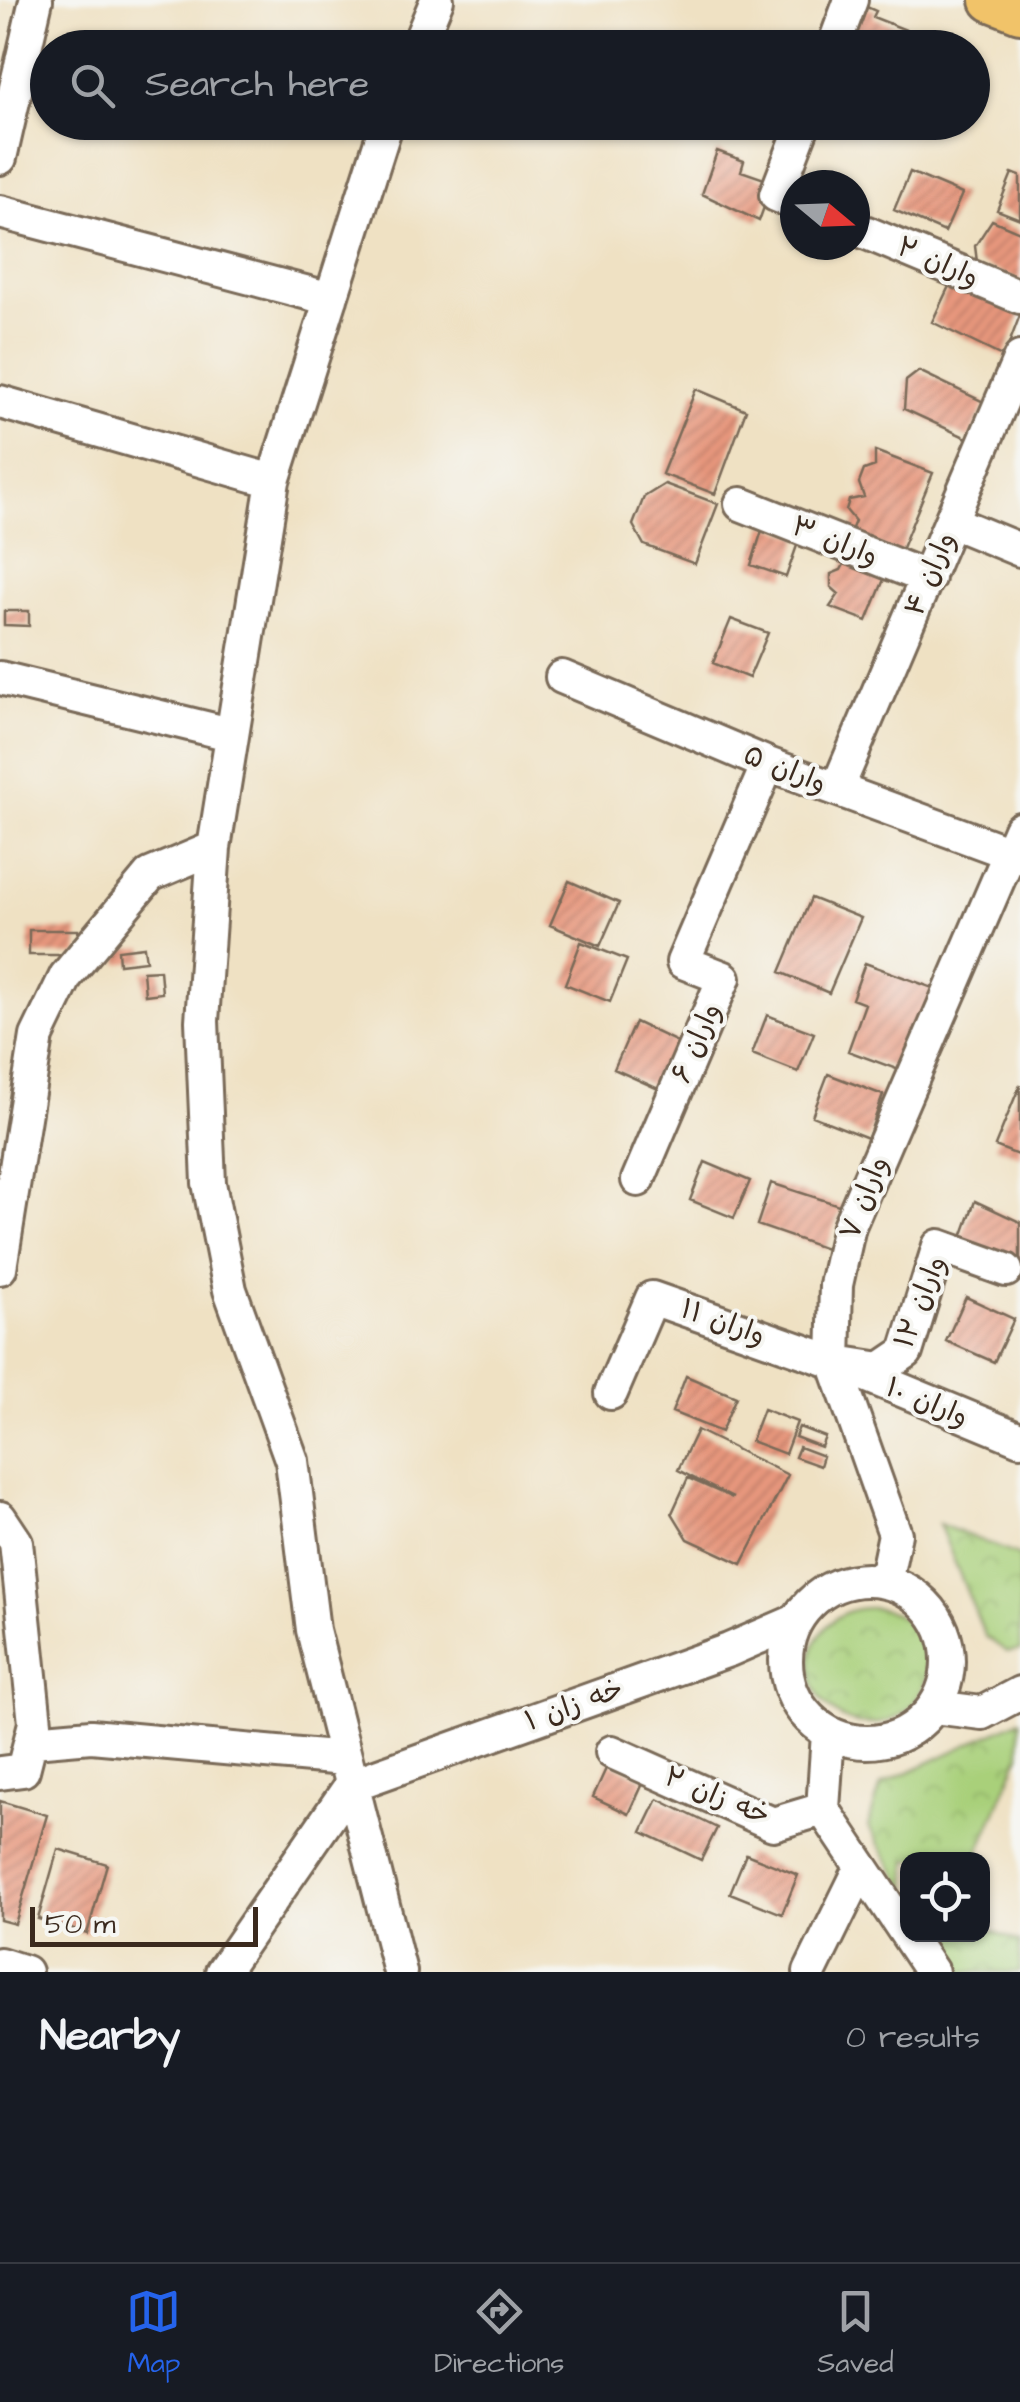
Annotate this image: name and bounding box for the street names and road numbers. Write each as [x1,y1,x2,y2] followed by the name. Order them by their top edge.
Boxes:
[891,227,985,297] street label: واران ۲
[786,507,884,575] street label: واران ۳
[895,526,965,622] street label: واران ۴
[738,735,832,803] street label: واران ۵
[662,997,730,1089] street label: واران ۶
[830,1151,898,1245] street label: واران ۷
[885,1250,955,1354] street label: واران ۱۲
[675,1289,771,1355] street label: واران ۱۱
[880,1368,974,1436] street label: واران ۱۰
[519,1669,629,1741] street label: خه زان ۱
[658,1757,776,1835] street label: خه زان ۲

